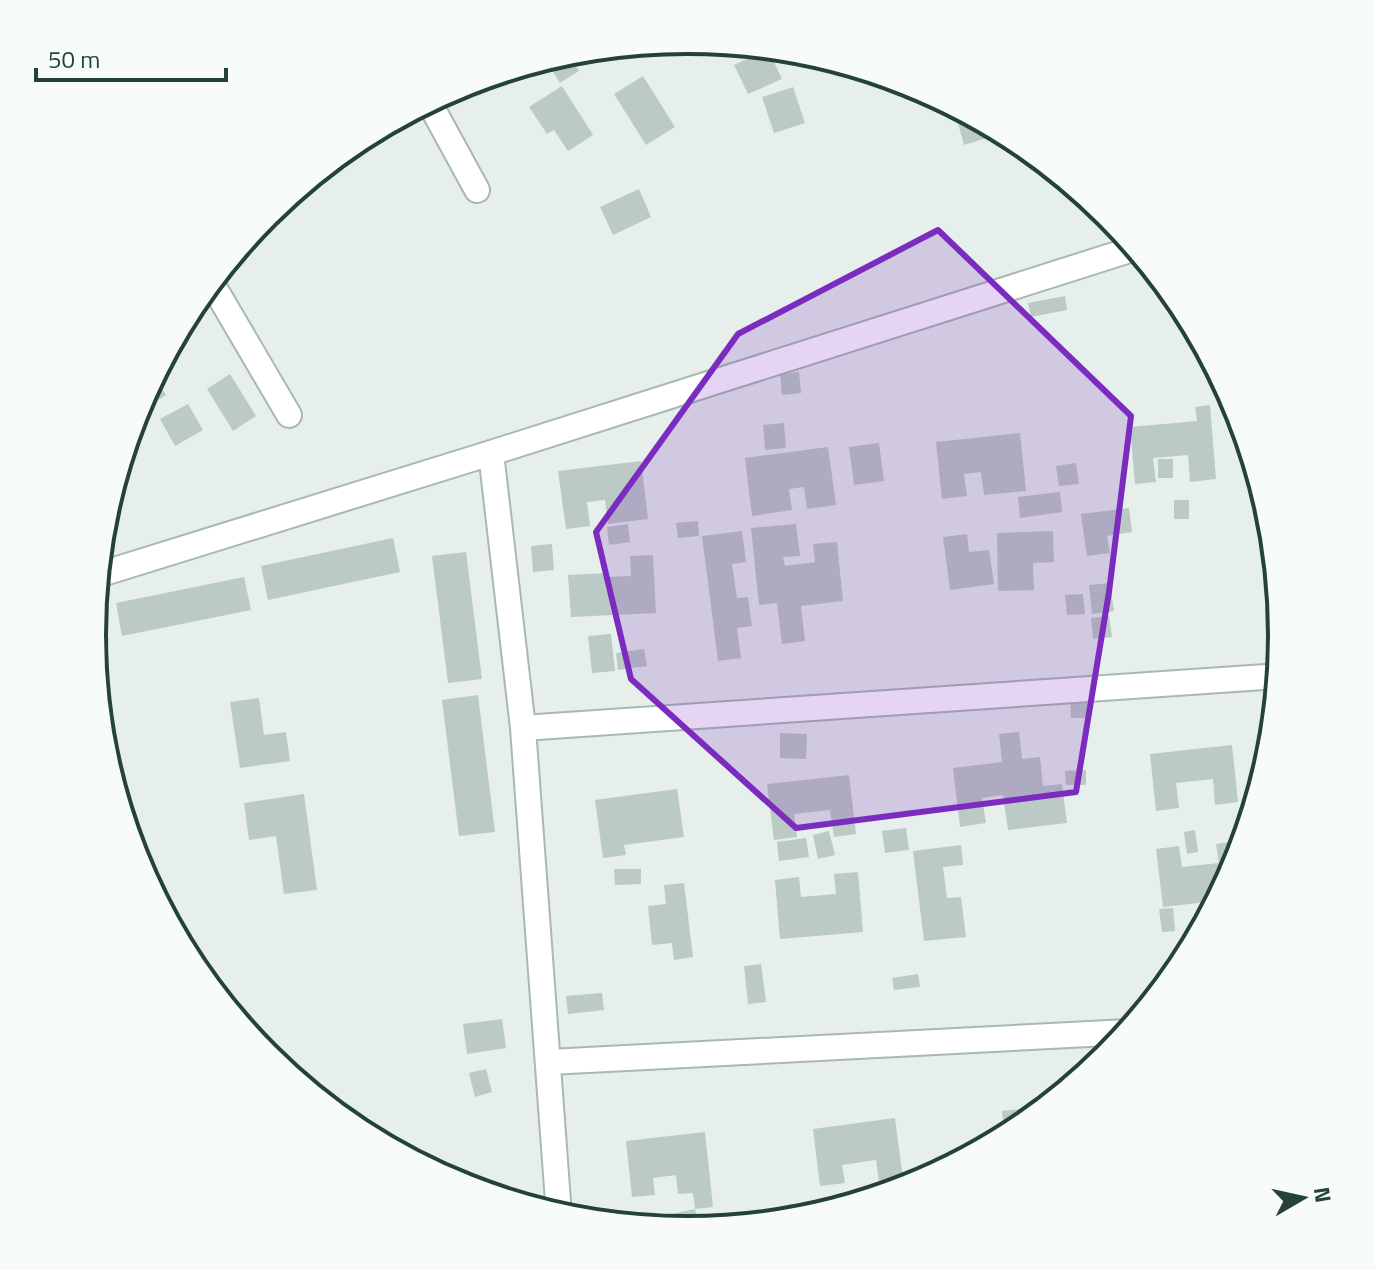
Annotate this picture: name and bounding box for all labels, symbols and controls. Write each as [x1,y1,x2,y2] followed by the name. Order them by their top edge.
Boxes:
[36,32,226,82] scale bar
[48,41,100,77] text: 50 m
[1263,1158,1343,1238] north arrow
[1305,1185,1341,1205] text: N

